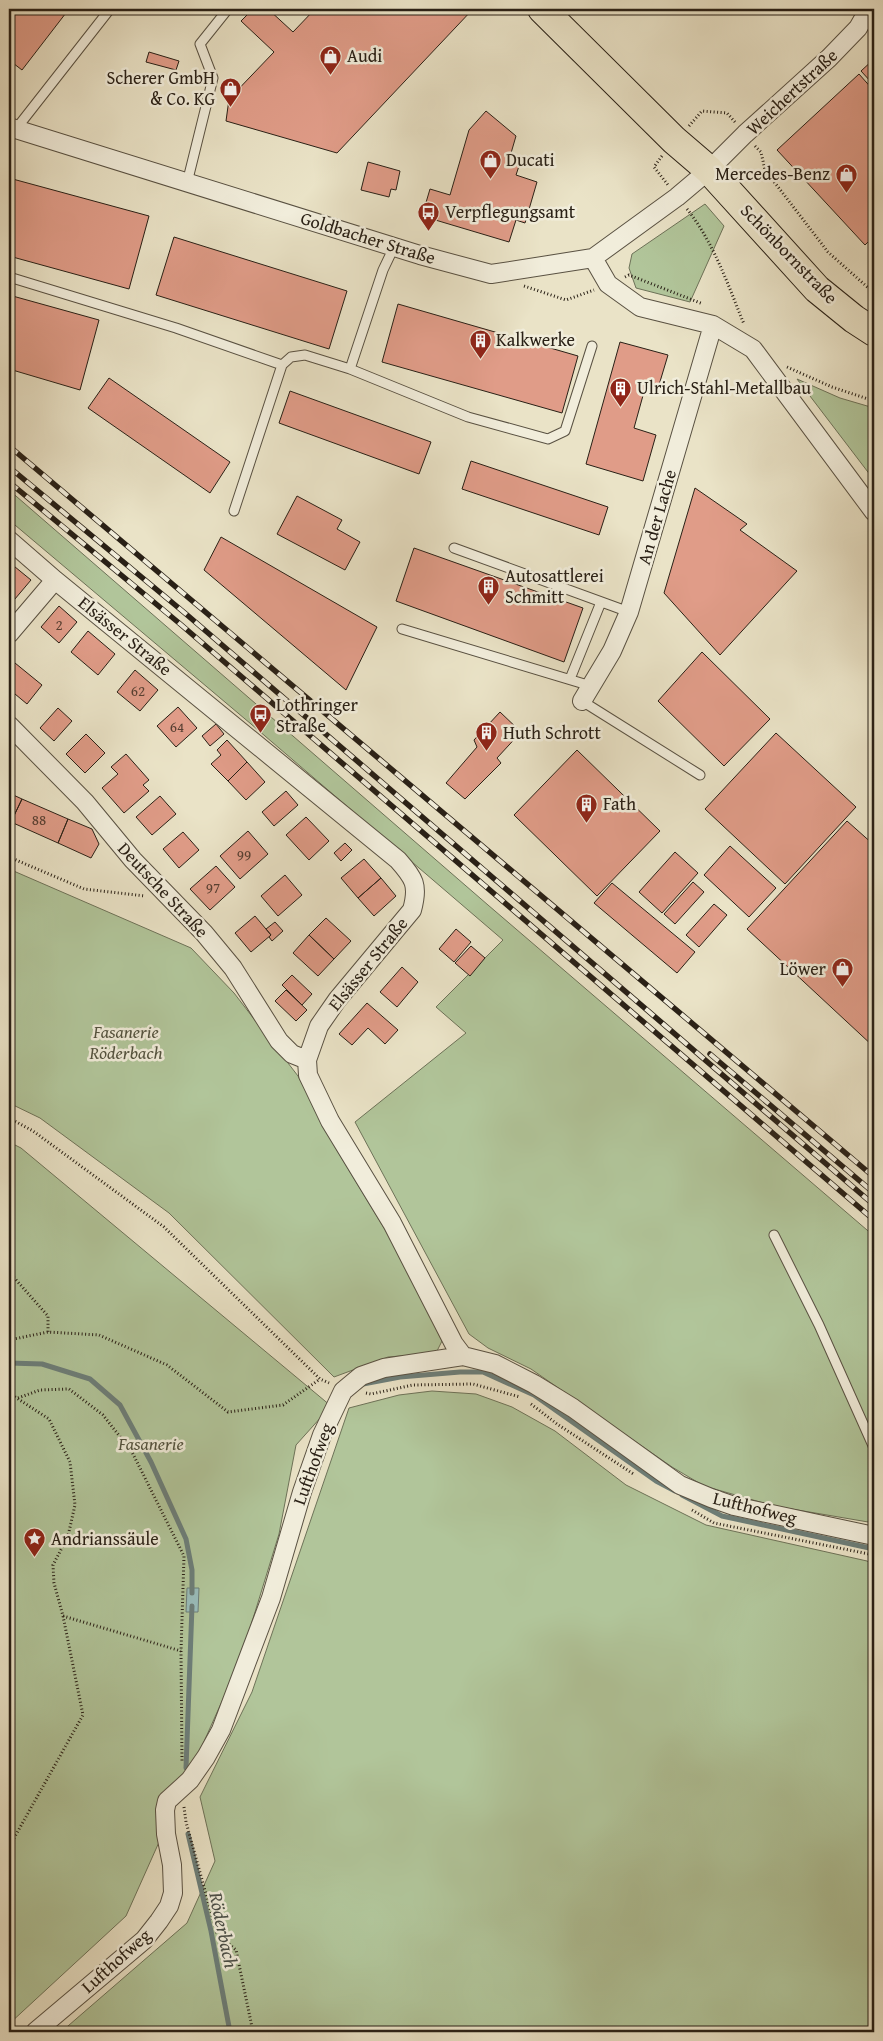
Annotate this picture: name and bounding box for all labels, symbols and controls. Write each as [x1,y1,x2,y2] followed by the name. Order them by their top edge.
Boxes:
[347,42,382,69] place label: Audi
[740,42,843,141] street label: Weichertstraße
[319,44,343,75] shop icon: Audi
[106,64,215,112] place label: Scherer GmbH & Co. KG
[219,76,243,107] shop icon: Scherer GmbH & Co. KG
[506,146,555,173] place label: Ducati
[478,148,502,179] shop icon: Ducati
[715,160,830,187] place label: Mercedes-Benz
[834,162,858,193] shop icon: Mercedes-Benz
[734,197,844,310] street label: Schönbornstraße
[445,198,576,225] place label: Verpflegungsamt
[417,200,441,231] bus stop icon: Verpflegungsamt
[297,204,439,271] street label: Goldbacher Straße
[496,326,575,353] place label: Kalkwerke
[468,328,492,359] building icon: Kalkwerke
[637,374,811,401] place label: Ulrich-Stahl-Metallbau
[609,376,633,407] building icon: Ulrich-Stahl-Metallbau
[630,466,683,568] street label: An der Lache
[505,562,604,610] place label: Autosattlerei Schmitt
[477,574,501,605] building icon: Autosattlerei Schmitt
[73,589,178,682] street label: Elsässer Straße
[55,614,63,635] house number: 2
[131,680,145,701] house number: 62
[276,691,358,739] place label: Lothringer Straße
[248,703,272,734] bus stop icon: Lothringer Straße
[170,716,184,737] house number: 64
[503,719,601,746] place label: Huth Schrott
[475,721,499,752] building icon: Huth Schrott
[603,790,636,817] place label: Fath
[575,792,599,823] building icon: Fath
[32,809,46,830] house number: 88
[112,836,215,944] street label: Deutsche Straße
[237,844,251,865] house number: 99
[206,877,220,898] house number: 97
[321,911,414,1016] street label: Elsässer Straße
[780,955,827,982] place label: Löwer
[830,957,854,988] shop icon: Löwer
[89,1018,162,1066] park label: Fasanerie Röderbach
[285,1419,340,1509] street label: Lufthofweg
[117,1430,184,1457] park label: Fasanerie
[710,1484,800,1531] street label: Lufthofweg
[51,1525,159,1552] place label: Andrianssäule
[23,1527,47,1558] place icon: Andrianssäule
[202,1888,246,1971] water label: Röderbach
[75,1922,157,1999] street label: Lufthofweg

